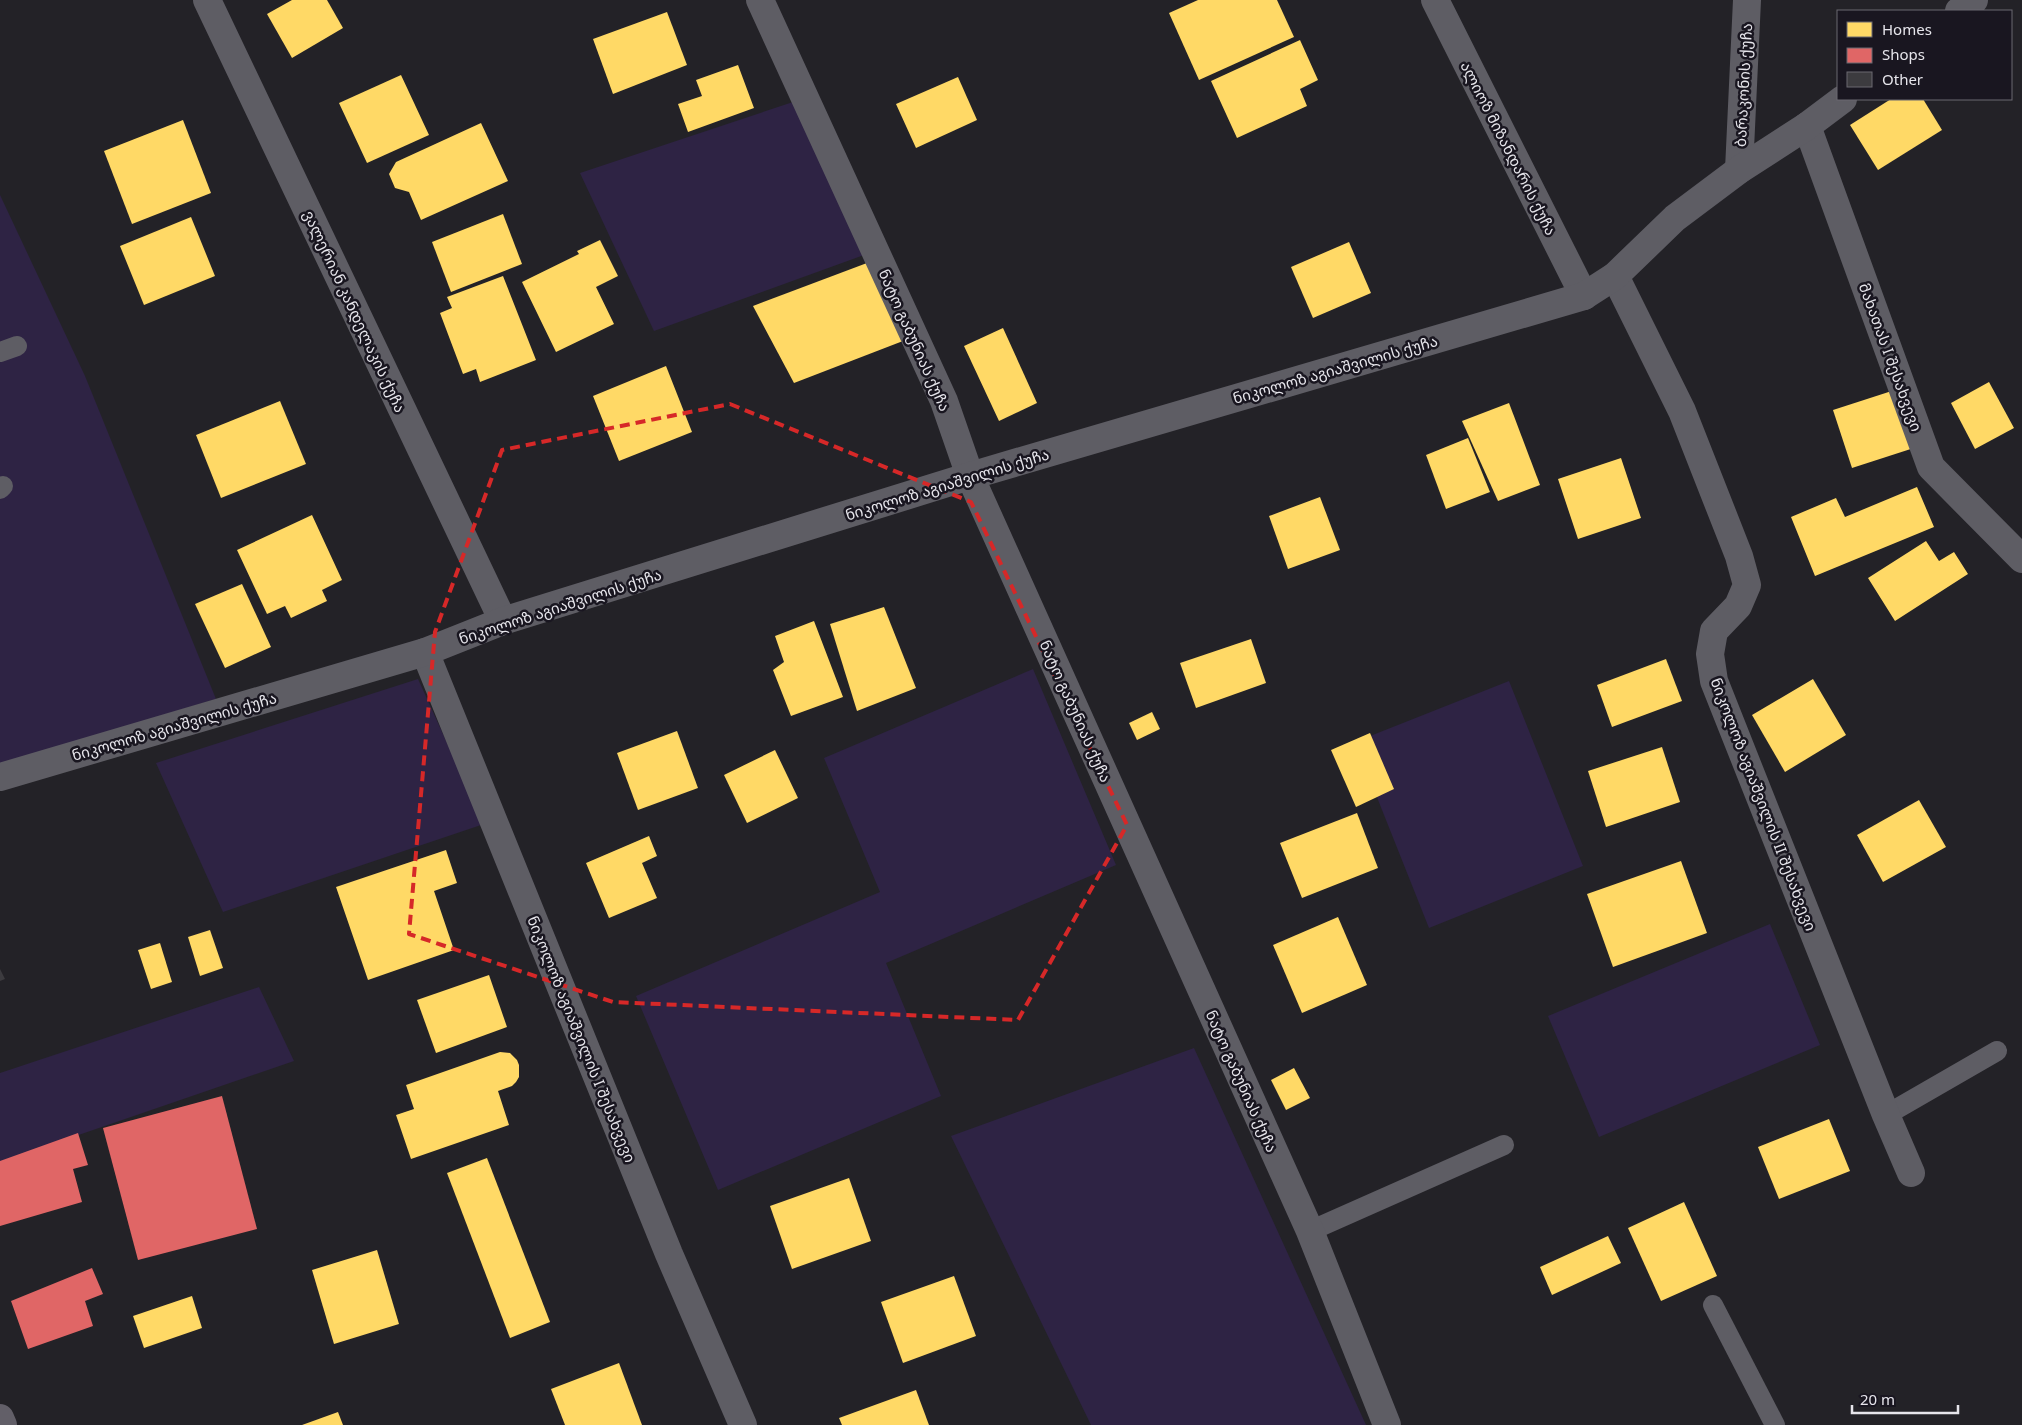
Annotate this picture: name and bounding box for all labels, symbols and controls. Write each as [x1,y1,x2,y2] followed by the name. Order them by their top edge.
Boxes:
[1837,10,2012,100] legend
[1882,19,1932,39] text: Homes
[1730,23,1756,147] street label: ბარაკონის ქუჩა
[1882,44,1925,64] text: Shops
[1456,58,1562,238] street label: ალიოზ მიზანდარის ქუჩა
[1882,69,1923,89] text: Other
[299,207,411,415] street label: ვალერიან კანდელაკის ქუჩა
[875,266,955,414] street label: ნატო გაბუნიას ქუჩა
[1855,280,1927,434] street label: მახათას I შესახვევი
[1230,330,1440,408] street label: ნიკოლოზ აგიაშვილის ქუჩა
[843,443,1051,525] street label: ნიკოლოზ აგიაშვილის ქუჩა
[456,564,664,648] street label: ნიკოლოზ აგიაშვილის ქუჩა
[1036,637,1116,785] street label: ნატო გაბუნიას ქუჩა
[1706,675,1822,933] street label: ნიკოლოზ აგიაშვილის II შესახვევი
[69,687,279,765] street label: ნიკოლოზ აგიაშვილის ქუჩა
[523,913,641,1165] street label: ნიკოლოზ აგიაშვილის I შესახვევი
[1202,1007,1282,1155] street label: ნატო გაბუნიას ქუჩა
[1852,1382,1958,1414] scale bar
[1860,1389,1895,1409] text: 20 m

